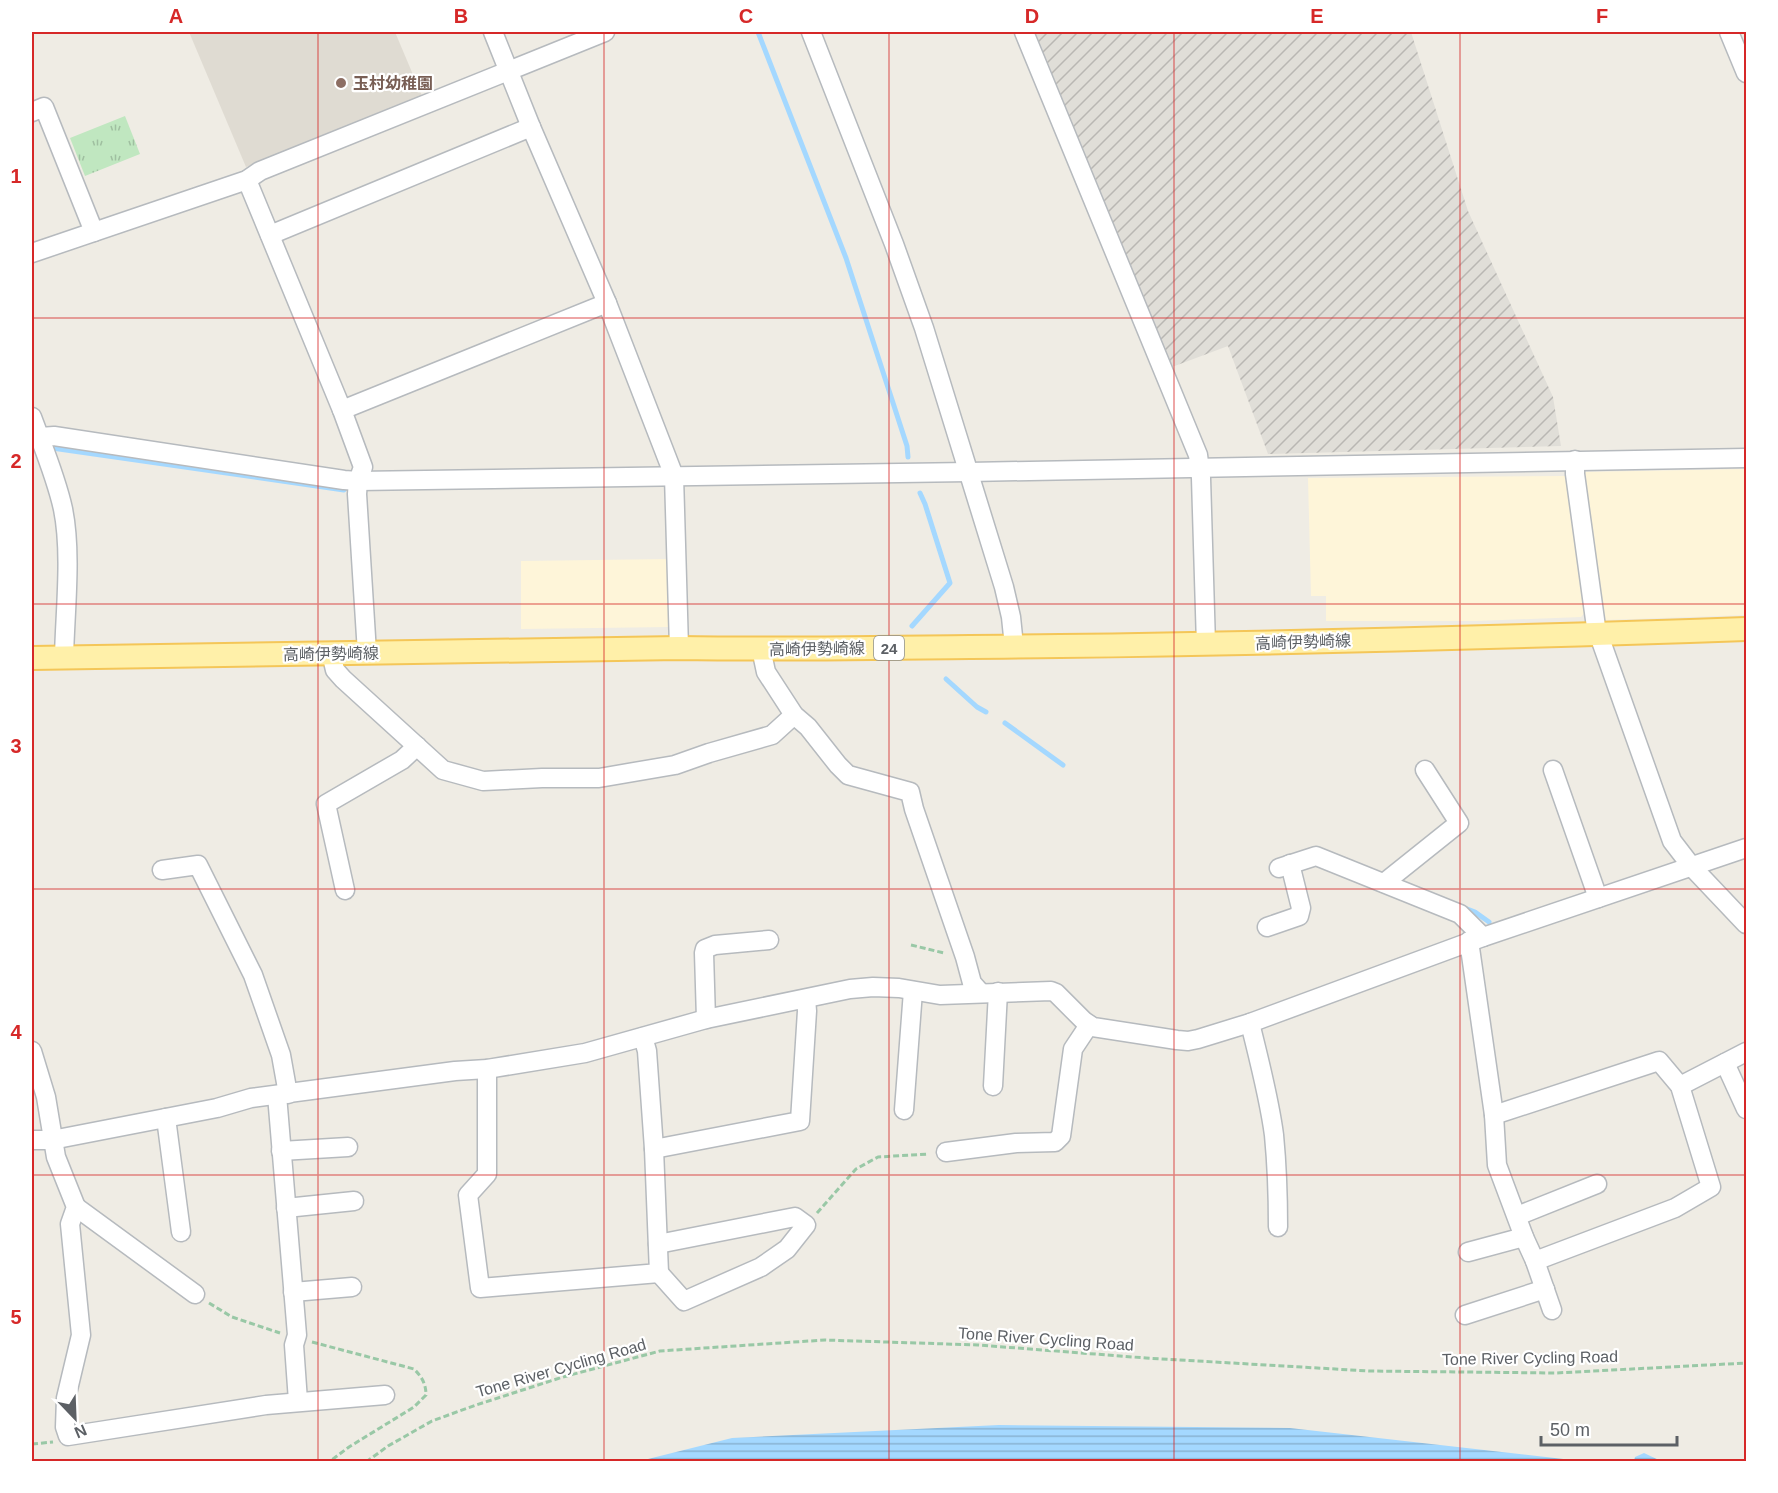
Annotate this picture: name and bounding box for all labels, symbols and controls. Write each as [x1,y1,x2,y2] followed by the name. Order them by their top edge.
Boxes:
[169,5,183,27] text: A
[454,5,468,27] text: B
[739,5,753,27] text: C
[1025,5,1039,27] text: D
[1310,5,1324,27] text: E
[1596,5,1608,27] text: F
[353,74,433,92] place label: 玉村幼稚園
[334,76,348,90] marker: 玉村幼稚園
[10,165,22,187] text: 1
[10,450,22,472] text: 2
[1255,632,1351,652] street label: 高崎伊勢崎線
[874,636,904,660] road number: 24
[769,640,865,658] street label: 高崎伊勢崎線
[283,645,379,663] street label: 高崎伊勢崎線
[10,735,22,757] text: 3
[10,1021,22,1043] text: 4
[10,1306,22,1328] text: 5
[958,1324,1134,1354] street label: Tone River Cycling Road
[474,1336,648,1400] street label: Tone River Cycling Road
[1442,1348,1618,1368] street label: Tone River Cycling Road
[45,1388,105,1448] north arrow
[1541,1409,1678,1447] scale bar
[1550,1420,1590,1440] text: 50 m
[72,1421,89,1441] text: N

